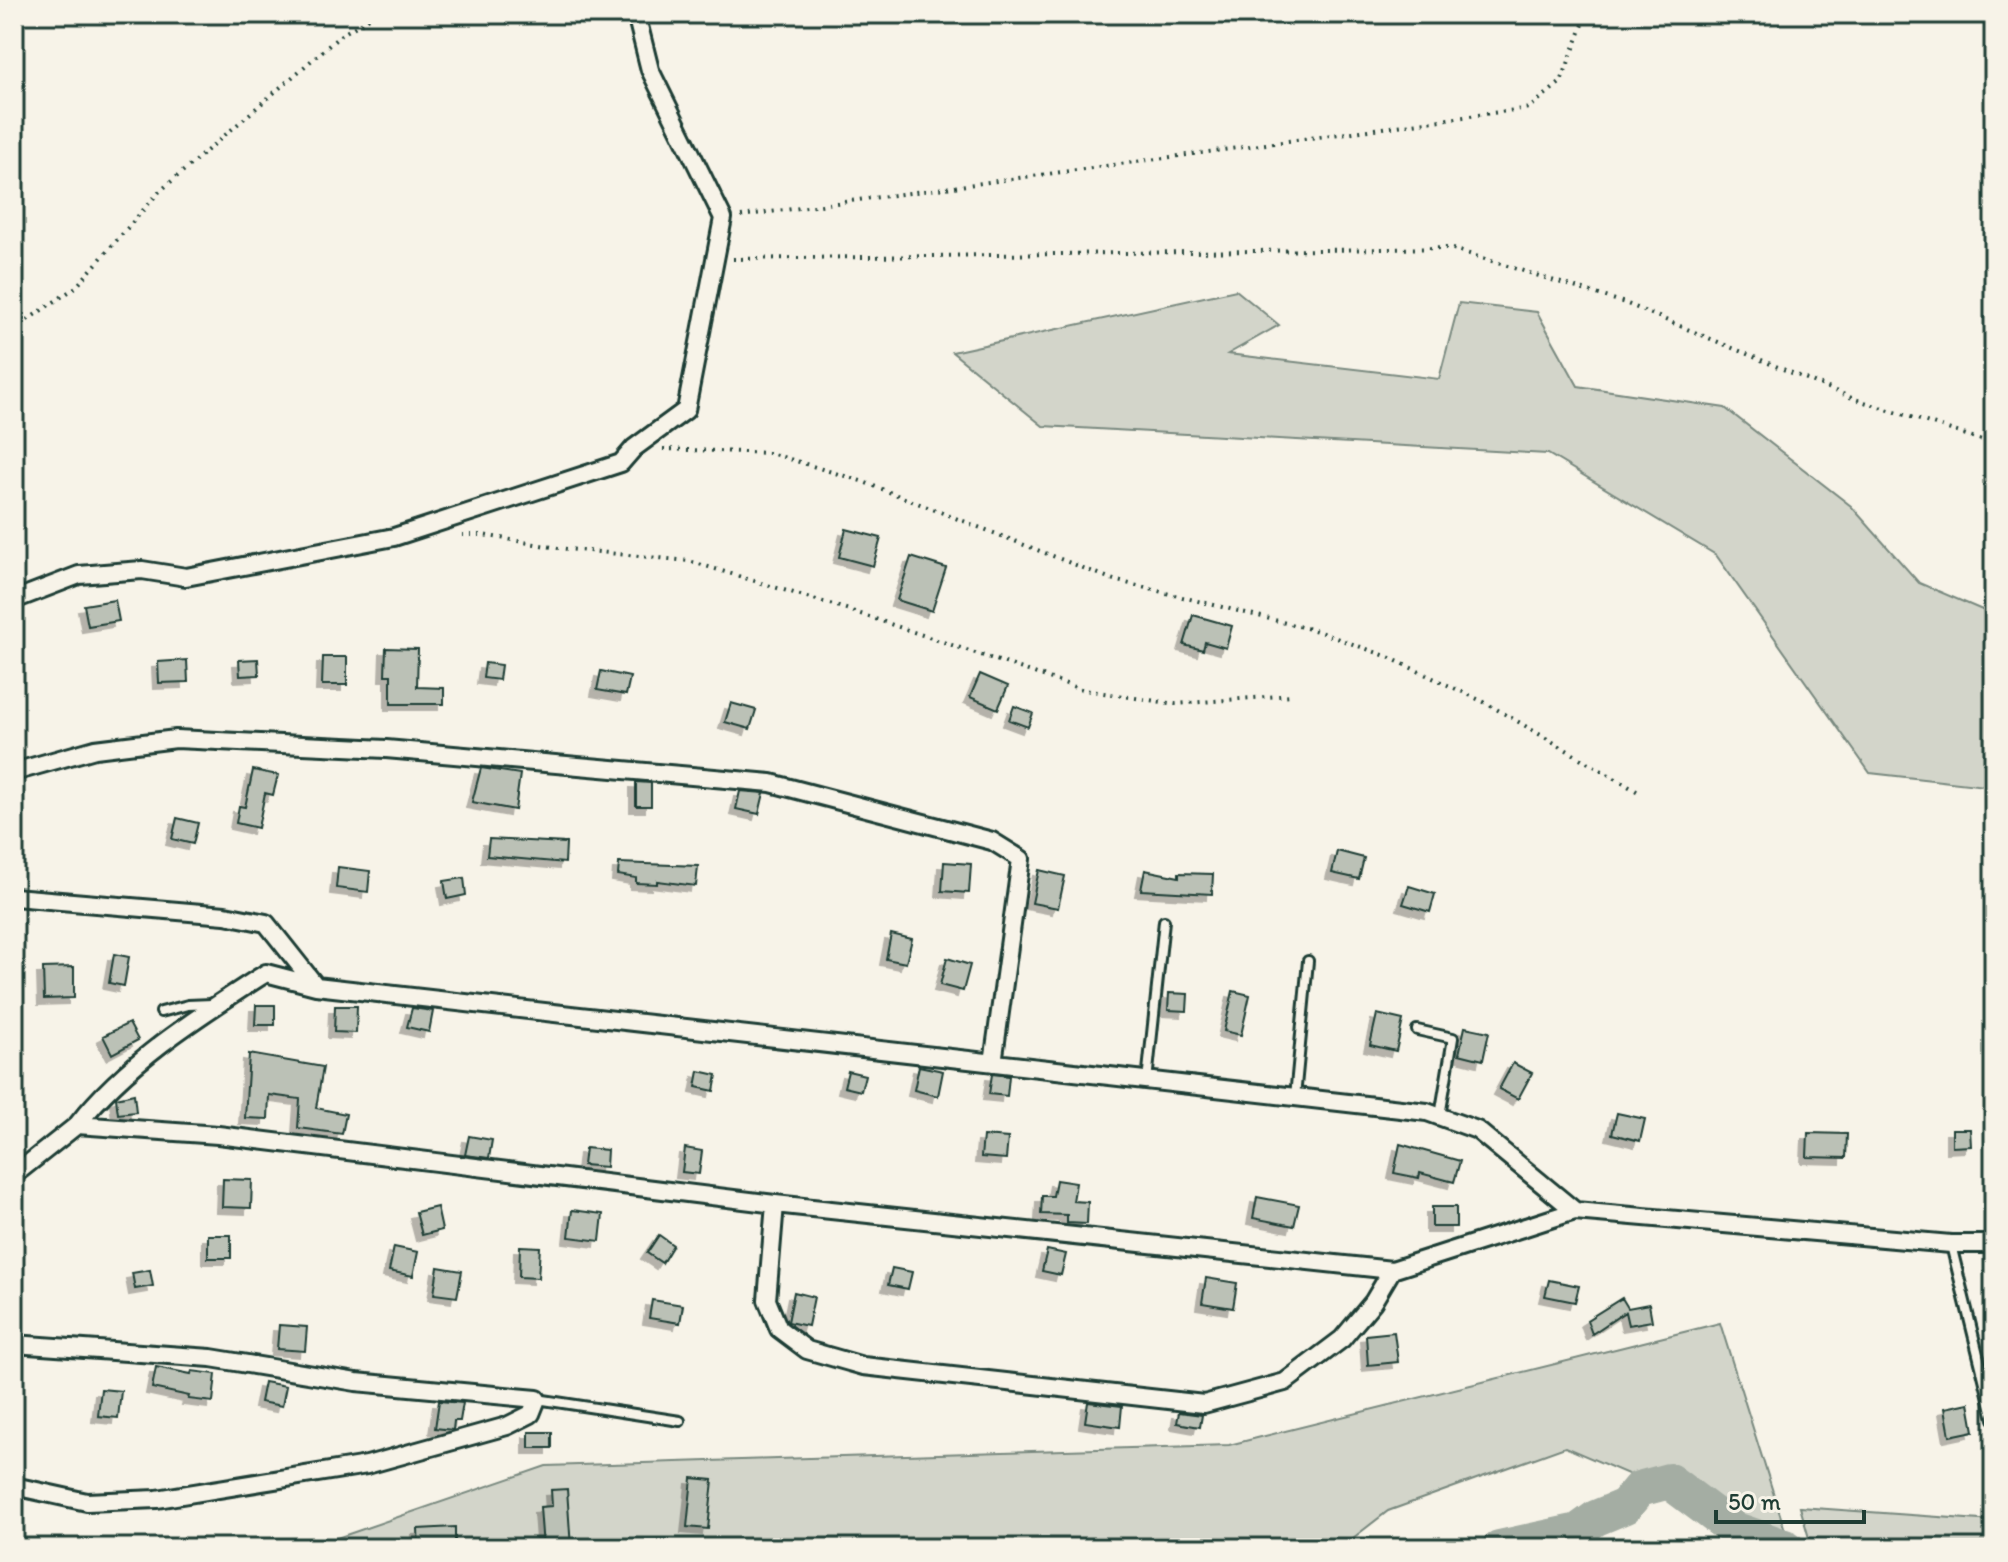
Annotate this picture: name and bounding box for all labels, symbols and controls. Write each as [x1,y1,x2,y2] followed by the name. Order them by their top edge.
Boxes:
[1716,1474,1864,1524] scale bar
[1728,1487,1781,1516] text: 50 m

